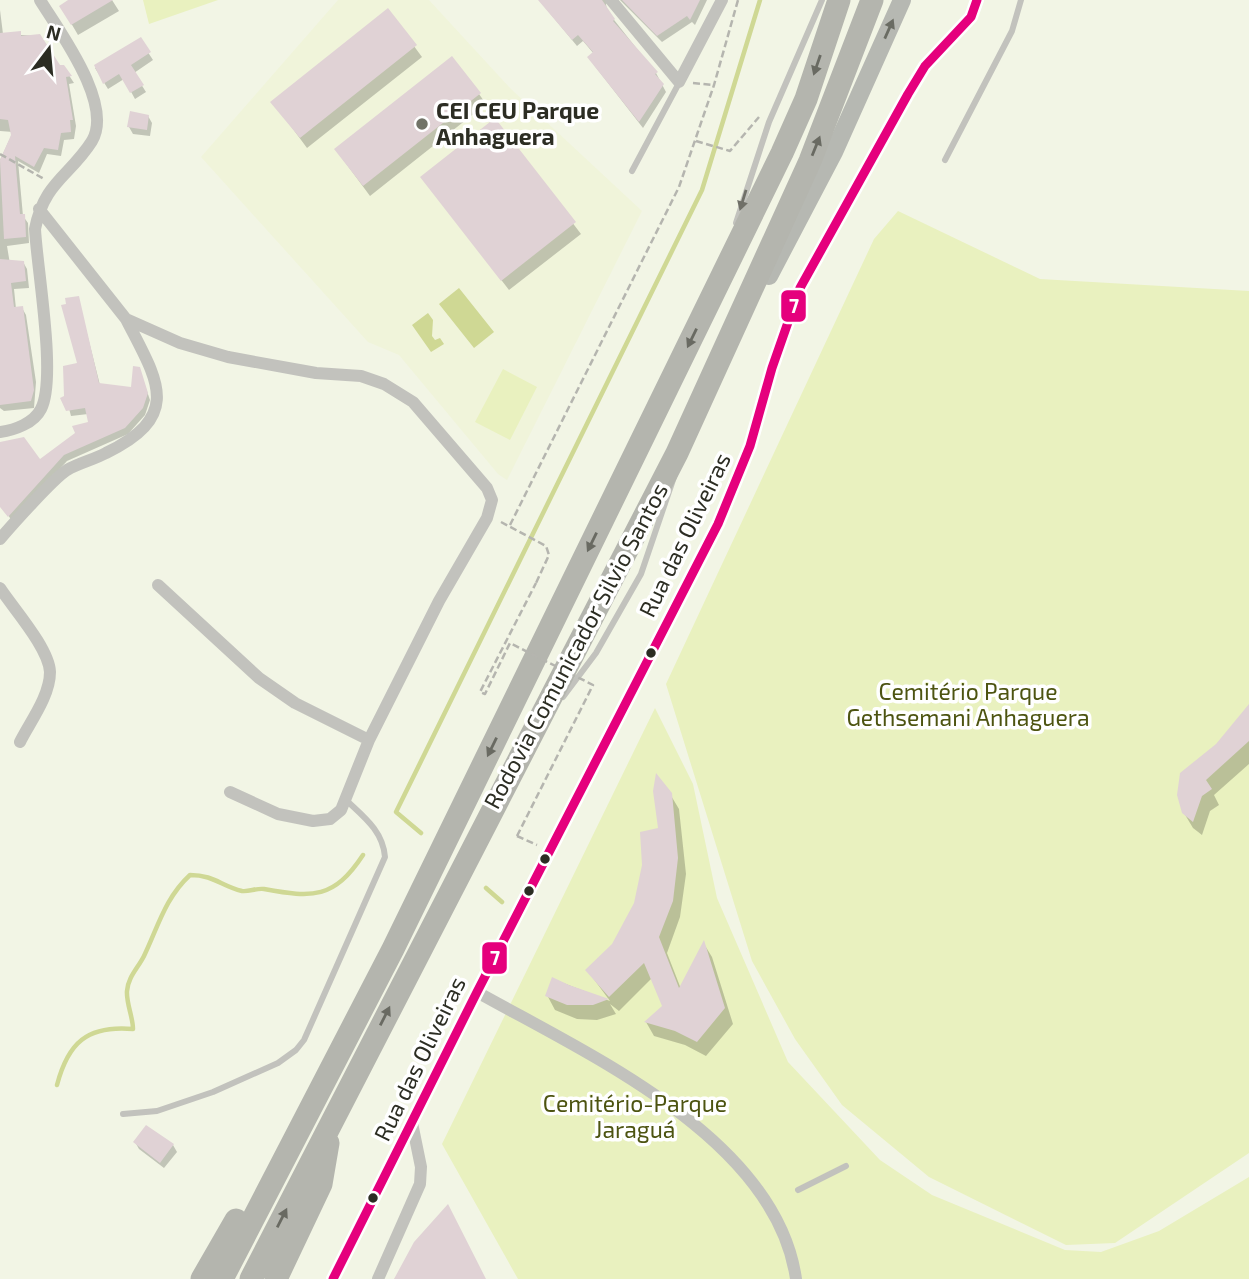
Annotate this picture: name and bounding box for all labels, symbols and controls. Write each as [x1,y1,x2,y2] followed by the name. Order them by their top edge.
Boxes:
[14,14,84,84] north arrow
[44,19,64,45] text: N
[883,19,895,39] one-way arrow
[811,54,822,75] one-way arrow
[436,96,599,150] place label: CEI CEU Parque Anhaguera
[414,116,430,132] marker: CEI CEU Parque Anhaguera
[811,135,822,156] one-way arrow
[738,190,748,211] one-way arrow
[780,289,807,323] line badge: 7
[789,294,799,317] text: 7
[687,328,698,348] one-way arrow
[632,448,736,621] street label: Rua das Oliveiras
[477,478,673,813] street label: Rodovia Comunicador Silvio Santos
[586,532,598,552] one-way arrow
[644,646,658,660] unlabelled marker
[846,677,1090,731] park label: Cemitério Parque Gethsemani Anhaguera
[486,737,497,757] one-way arrow
[538,852,552,866] unlabelled marker
[522,884,536,898] unlabelled marker
[481,941,508,975] line badge: 7
[490,946,500,969] text: 7
[367,972,471,1145] street label: Rua das Oliveiras
[380,1006,391,1026] one-way arrow
[543,1089,727,1143] park label: Cemitério-Parque Jaraguá
[366,1191,380,1205] unlabelled marker
[276,1208,287,1228] one-way arrow

